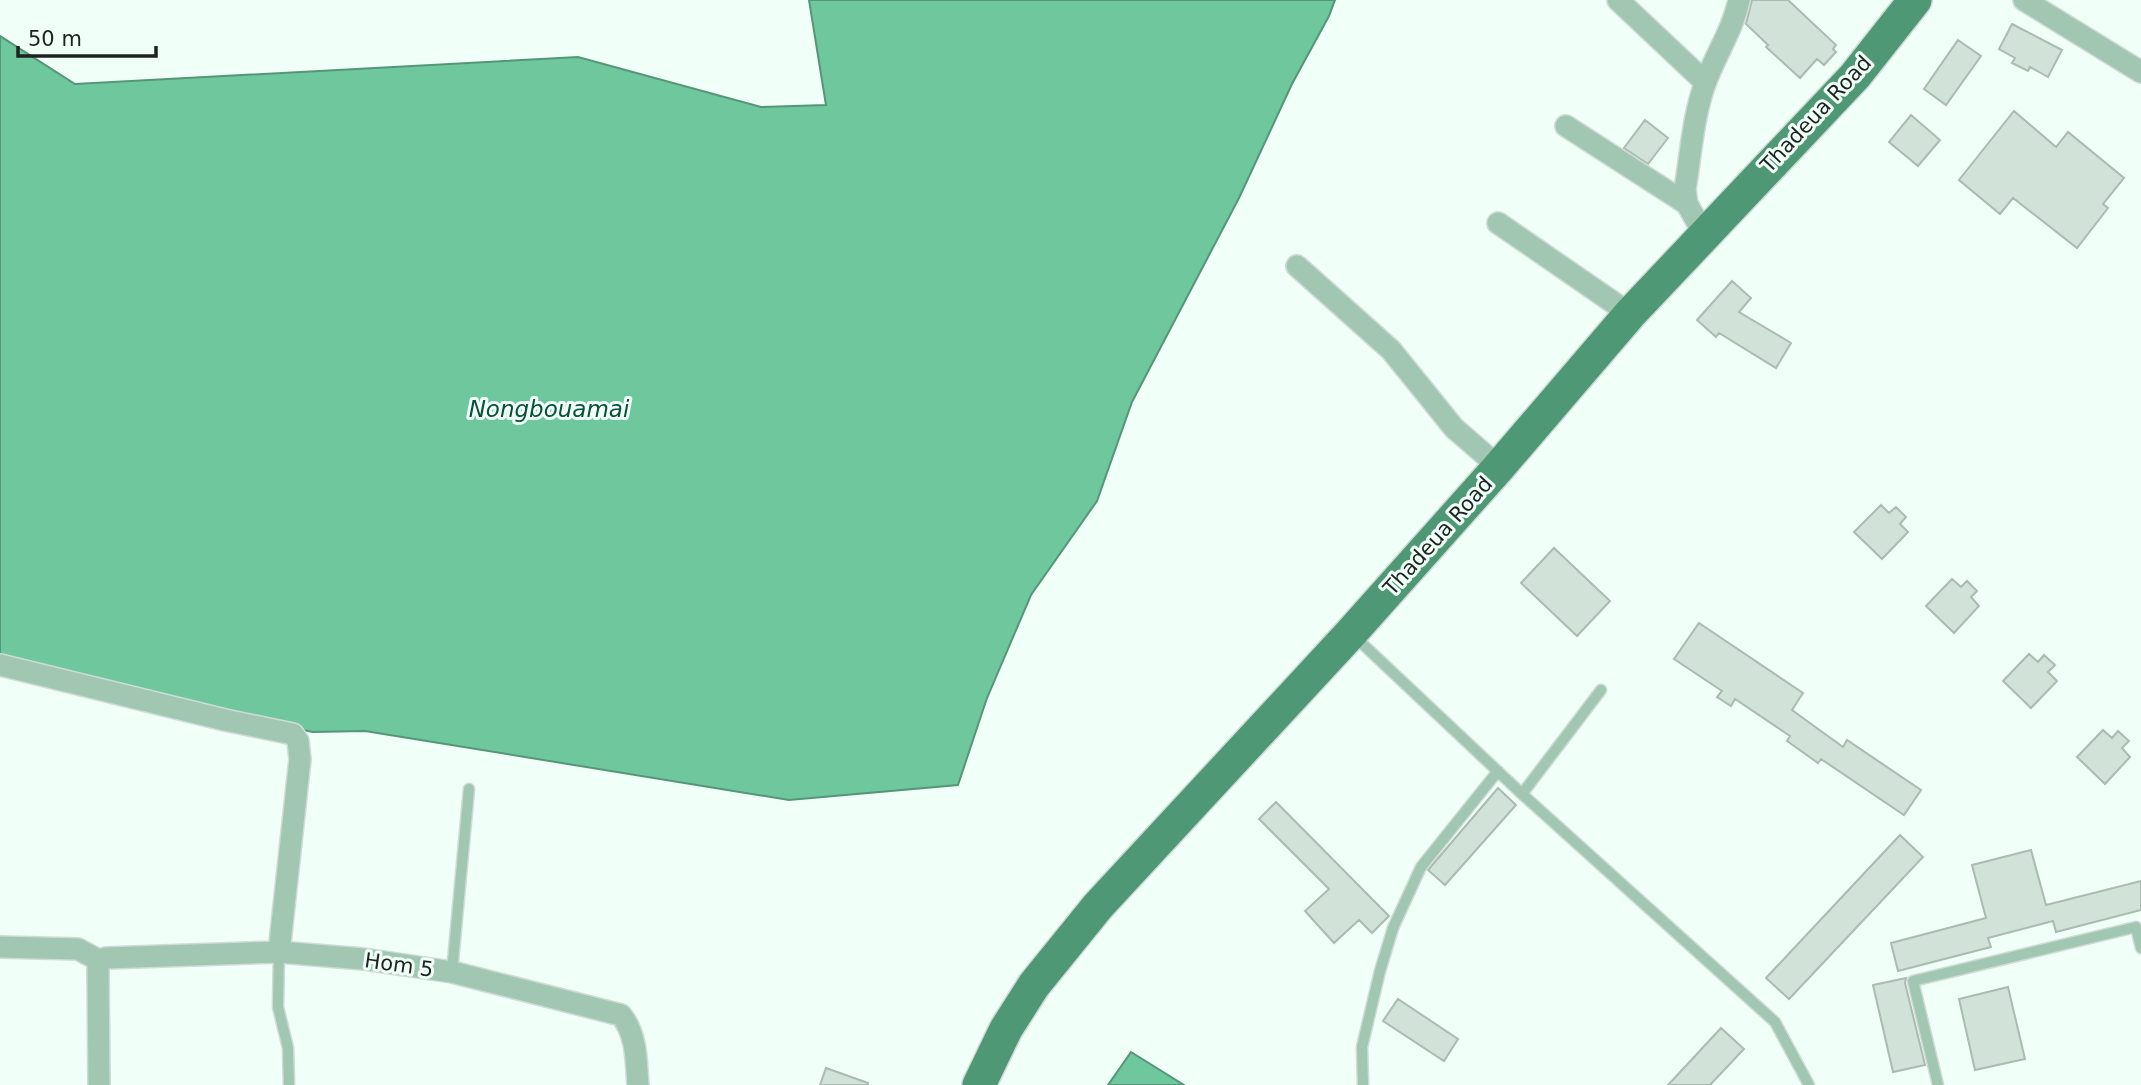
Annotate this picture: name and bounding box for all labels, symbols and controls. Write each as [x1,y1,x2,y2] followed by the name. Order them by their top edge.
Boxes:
[18,14,156,58] scale bar
[28,27,82,51] text: 50 m
[1755,51,1876,178] street label: Thadeua Road
[469,396,630,422] water label: Nongbouamai
[1378,472,1497,601] street label: Thadeua Road
[363,948,435,982] street label: Hom 5

